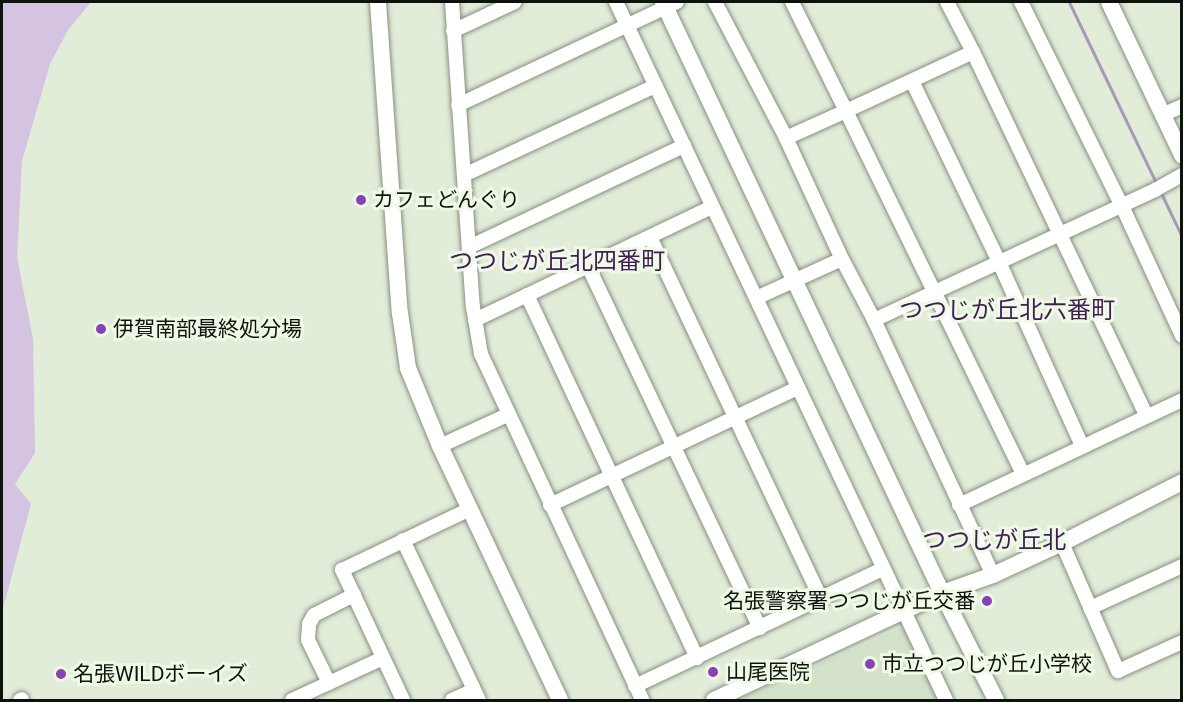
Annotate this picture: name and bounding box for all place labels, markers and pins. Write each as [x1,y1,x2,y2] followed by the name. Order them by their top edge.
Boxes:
[373,187,520,213] place label: カフェどんぐり
[354,193,368,207] marker: カフェどんぐり
[113,316,302,342] place label: 伊賀南部最終処分場
[94,322,108,336] marker: 伊賀南部最終処分場
[723,588,975,614] place label: 名張警察署つつじが丘交番
[980,594,994,608] marker: 名張警察署つつじが丘交番
[882,651,1092,677] place label: 市立つつじが丘小学校
[863,657,877,671] marker: 市立つつじが丘小学校
[726,659,810,685] place label: 山尾医院
[73,661,248,687] place label: 名張WILDボーイズ
[704,663,722,681] marker: 山尾医院
[54,667,68,681] marker: 名張WILDボーイズ

